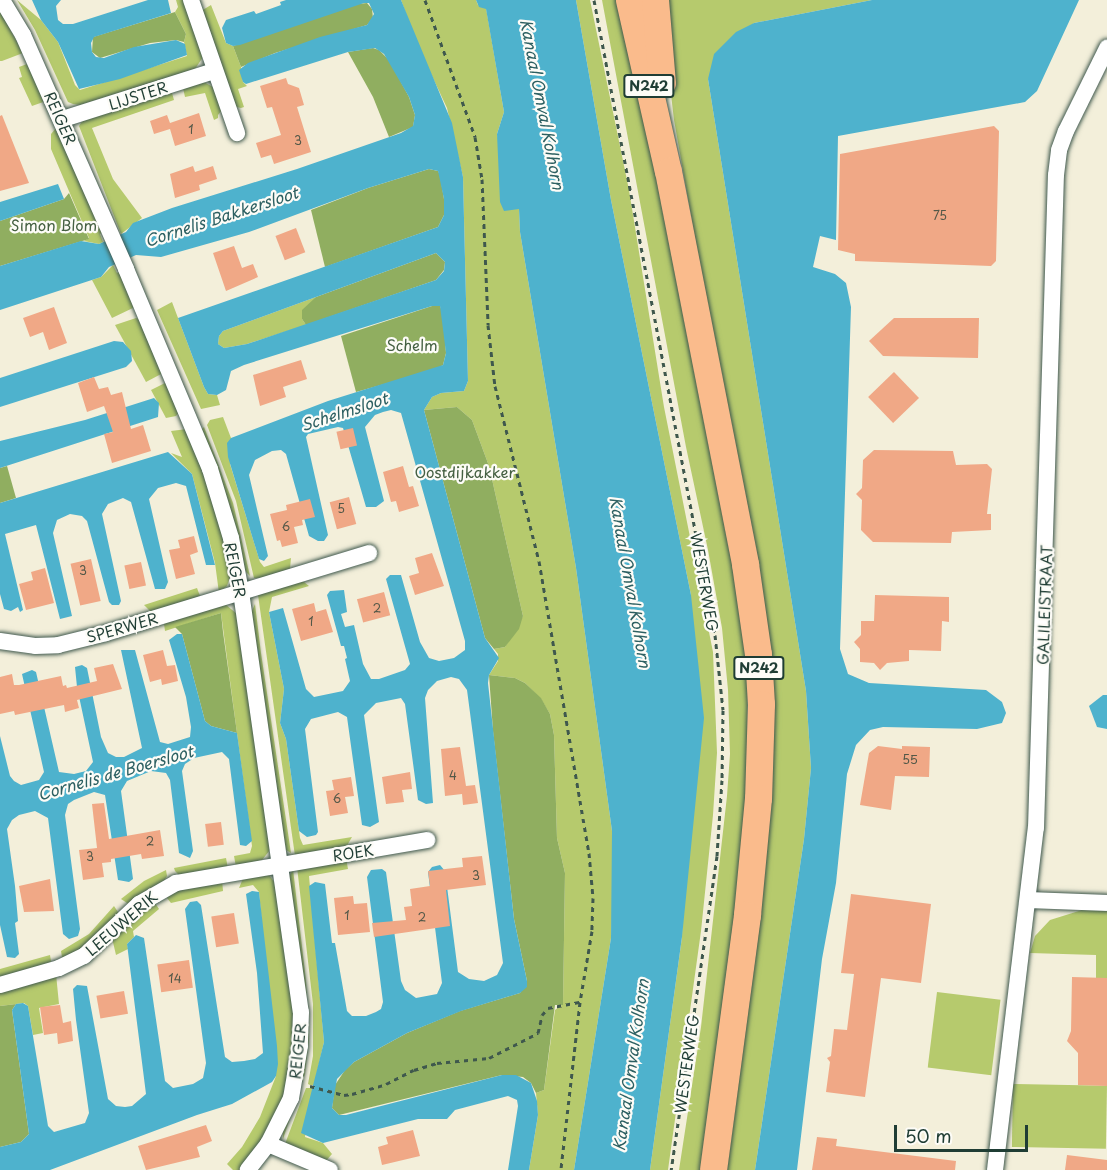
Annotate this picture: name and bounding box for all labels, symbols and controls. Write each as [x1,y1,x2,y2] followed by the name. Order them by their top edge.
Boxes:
[517,17,569,191] water label: Kanaal Omval Kolhorn
[622,75,676,97] road number: N242
[106,77,170,113] street label: LIJSTER
[41,89,81,147] street label: REIGER
[188,123,194,137] house number: 1
[294,134,302,148] house number: 3
[141,182,301,250] water label: Cornelis Bakkersloot
[933,209,947,223] house number: 75
[11,216,97,234] park label: Simon Blom
[386,336,438,354] park label: Schelm
[298,388,390,434] water label: Schelmsloot
[415,463,515,481] park label: Oostdijkakker
[606,494,656,670] water label: Kanaal Omval Kolhorn
[337,502,345,516] house number: 5
[282,520,290,534] house number: 6
[687,531,723,633] street label: WESTERWEG
[222,541,250,599] street label: REIGER
[1033,545,1055,665] street label: GALILEISTRAAT
[79,564,87,578] house number: 3
[373,602,381,616] house number: 2
[84,608,160,646] street label: SPERWER
[308,615,314,629] house number: 1
[732,657,786,679] road number: N242
[34,740,196,804] water label: Cornelis de Boersloot
[902,753,918,767] house number: 55
[449,769,457,783] house number: 4
[333,792,341,806] house number: 6
[146,835,154,849] house number: 2
[331,840,375,864] street label: ROEK
[86,850,94,864] house number: 3
[472,869,480,883] house number: 3
[81,887,161,959] street label: LEEUWERIK
[344,909,350,923] house number: 1
[418,911,426,925] house number: 2
[168,972,182,986] house number: 14
[608,977,652,1153] water label: Kanaal Omval Kolhorn
[670,1013,702,1115] street label: WESTERWEG
[285,1022,309,1080] street label: REIGER
[897,1113,1030,1151] scale bar
[905,1122,952,1149] text: 50 m

